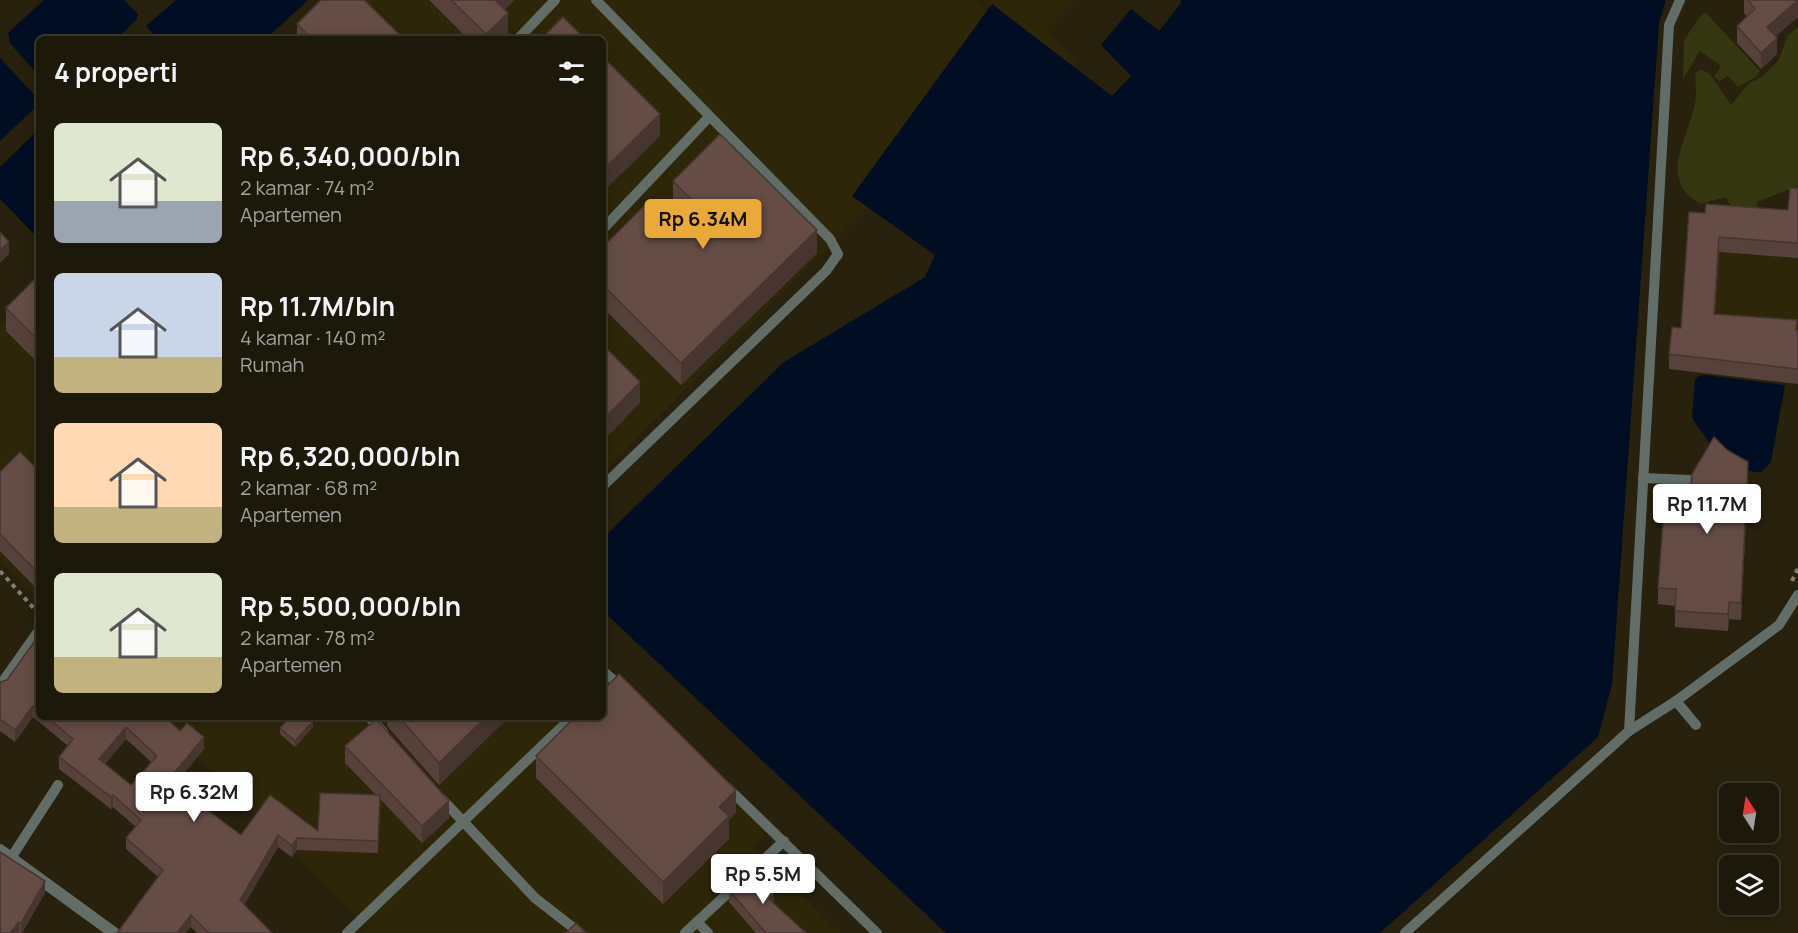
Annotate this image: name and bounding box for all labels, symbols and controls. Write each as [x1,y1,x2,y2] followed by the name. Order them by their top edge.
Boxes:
[54,54,178,90] text: 4 properti
[555,56,588,89] icon: filters
[240,138,461,174] text: Rp 6,340,000/bln
[102,147,174,219] icon: home
[240,174,374,201] text: 2 kamar · 74 m²
[641,199,765,250] pin: Rp 6.34M
[240,201,342,228] text: Apartemen
[659,205,747,232] text: Rp 6.34M
[240,288,395,324] text: Rp 11.7M/bln
[102,297,174,369] icon: home
[240,324,385,351] text: 4 kamar · 140 m²
[240,351,304,378] text: Rumah
[240,438,460,474] text: Rp 6,320,000/bln
[102,447,174,519] icon: home
[240,474,377,501] text: 2 kamar · 68 m²
[1645,484,1769,535] pin: Rp 11.7M
[1667,490,1747,517] text: Rp 11.7M
[240,501,342,528] text: Apartemen
[240,588,461,624] text: Rp 5,500,000/bln
[102,597,174,669] icon: home
[240,624,375,651] text: 2 kamar · 78 m²
[240,651,342,678] text: Apartemen
[132,772,256,823] pin: Rp 6.32M
[150,778,238,805] text: Rp 6.32M
[1719,783,1779,843] north arrow
[1719,783,1779,915] map controls
[708,854,818,905] pin: Rp 5.5M
[1719,855,1779,915] button: layers
[725,860,801,887] text: Rp 5.5M

